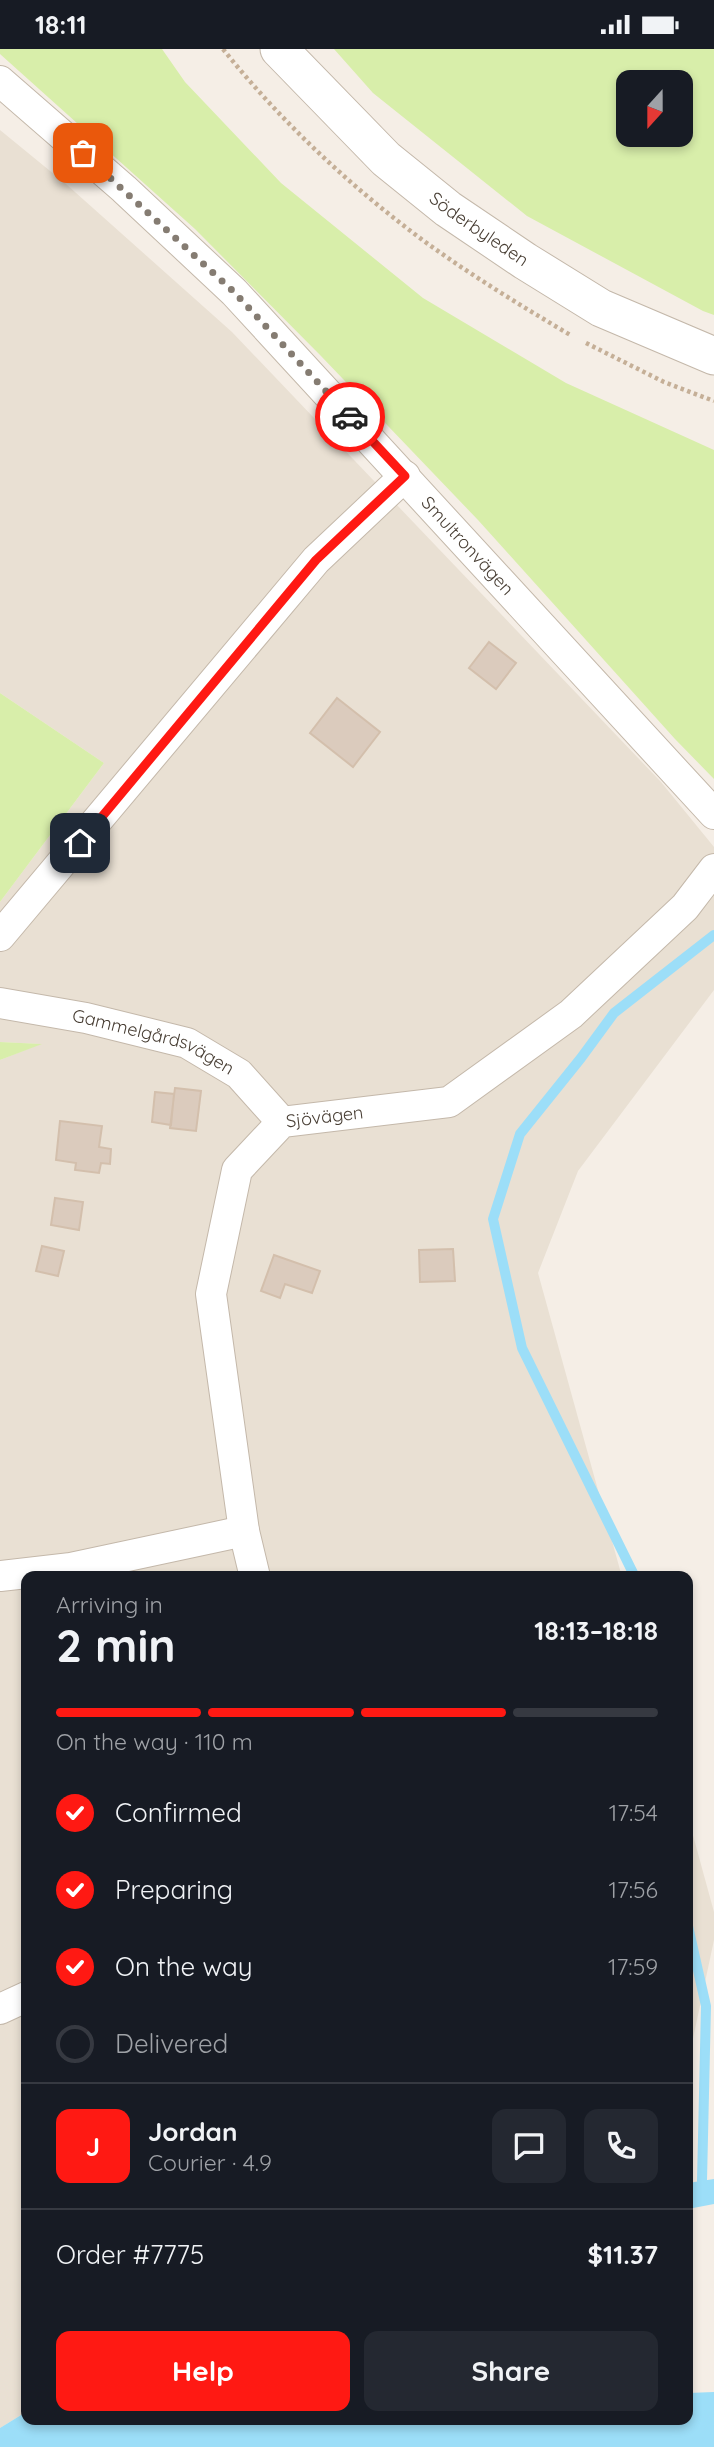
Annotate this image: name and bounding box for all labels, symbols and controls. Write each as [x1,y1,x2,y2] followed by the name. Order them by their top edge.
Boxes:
[35,8,87,41] text: 18:11
[616,70,693,147] north arrow
[616,70,693,147] map controls
[53,123,113,183] pin
[64,134,102,172] icon: bag
[425,186,533,271] street label: Söderbyleden
[315,382,385,452] courier
[331,398,369,436] icon: car
[416,491,519,600] street label: Smultronvägen
[50,813,110,873] pin
[61,824,99,862] icon: home
[71,1004,239,1080] street label: Gammelgårdsvägen
[285,1100,364,1132] street label: Sjövägen
[56,1590,163,1619] text: Arriving in
[534,1614,658,1647] text: 18:13–18:18
[56,1616,176,1674] text: 2 min
[56,1727,253,1756] text: On the way · 110 m
[56,1794,94,1832] icon: check
[115,1796,242,1829] text: Confirmed
[609,1798,658,1827] text: 17:54
[56,1871,94,1909] icon: check
[115,1873,233,1906] text: Preparing
[608,1875,658,1904] text: 17:56
[56,1948,94,1986] icon: check
[115,1950,253,1983] text: On the way
[608,1952,658,1981] text: 17:59
[115,2027,228,2060] text: Delivered
[492,2109,566,2183] button: chat
[584,2109,658,2183] button: phone
[148,2115,237,2148] text: Jordan
[86,2130,100,2163] text: J
[148,2148,272,2177] text: Courier · 4.9
[56,2238,204,2271] text: Order #7775
[588,2238,658,2271] text: $11.37
[56,2331,350,2411] button: Help
[364,2331,658,2411] button: Share

